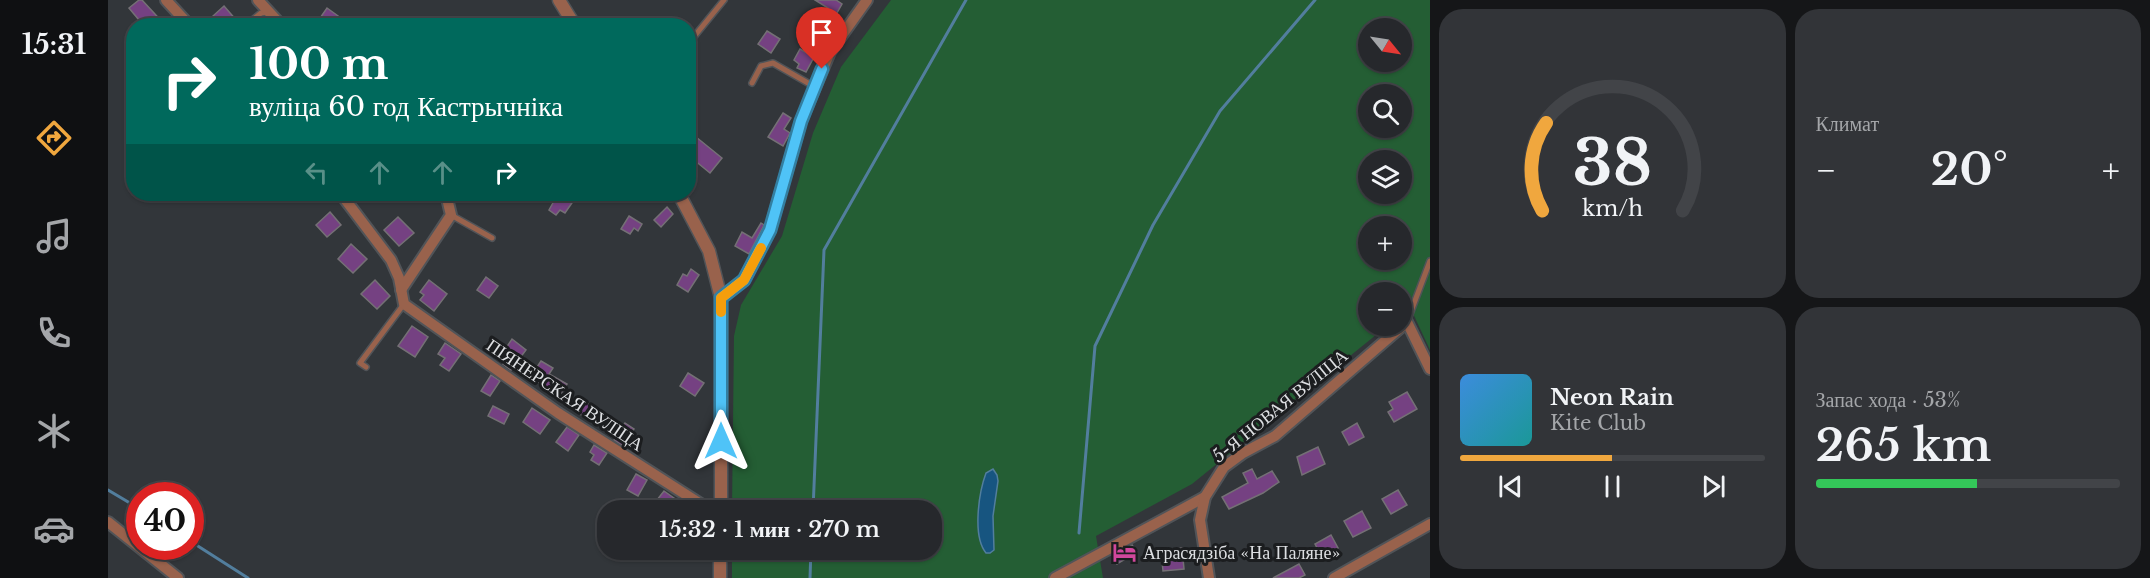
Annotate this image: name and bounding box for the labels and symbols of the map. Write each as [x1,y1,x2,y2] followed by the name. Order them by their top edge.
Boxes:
[796,7,847,69] pin
[1358,18,1412,72] north arrow
[482,334,648,456] street label: ПІЯНЕРСКАЯ ВУЛІЦА
[1208,345,1352,467] street label: 5-Я НОВАЯ ВУЛІЦА
[689,409,753,473] position arrow
[126,482,204,560] speed limit sign: 40
[1112,540,1138,566] hotel icon: Аграсядзіба «На Паляне»
[1143,542,1340,564] place label: Аграсядзіба «На Паляне»

